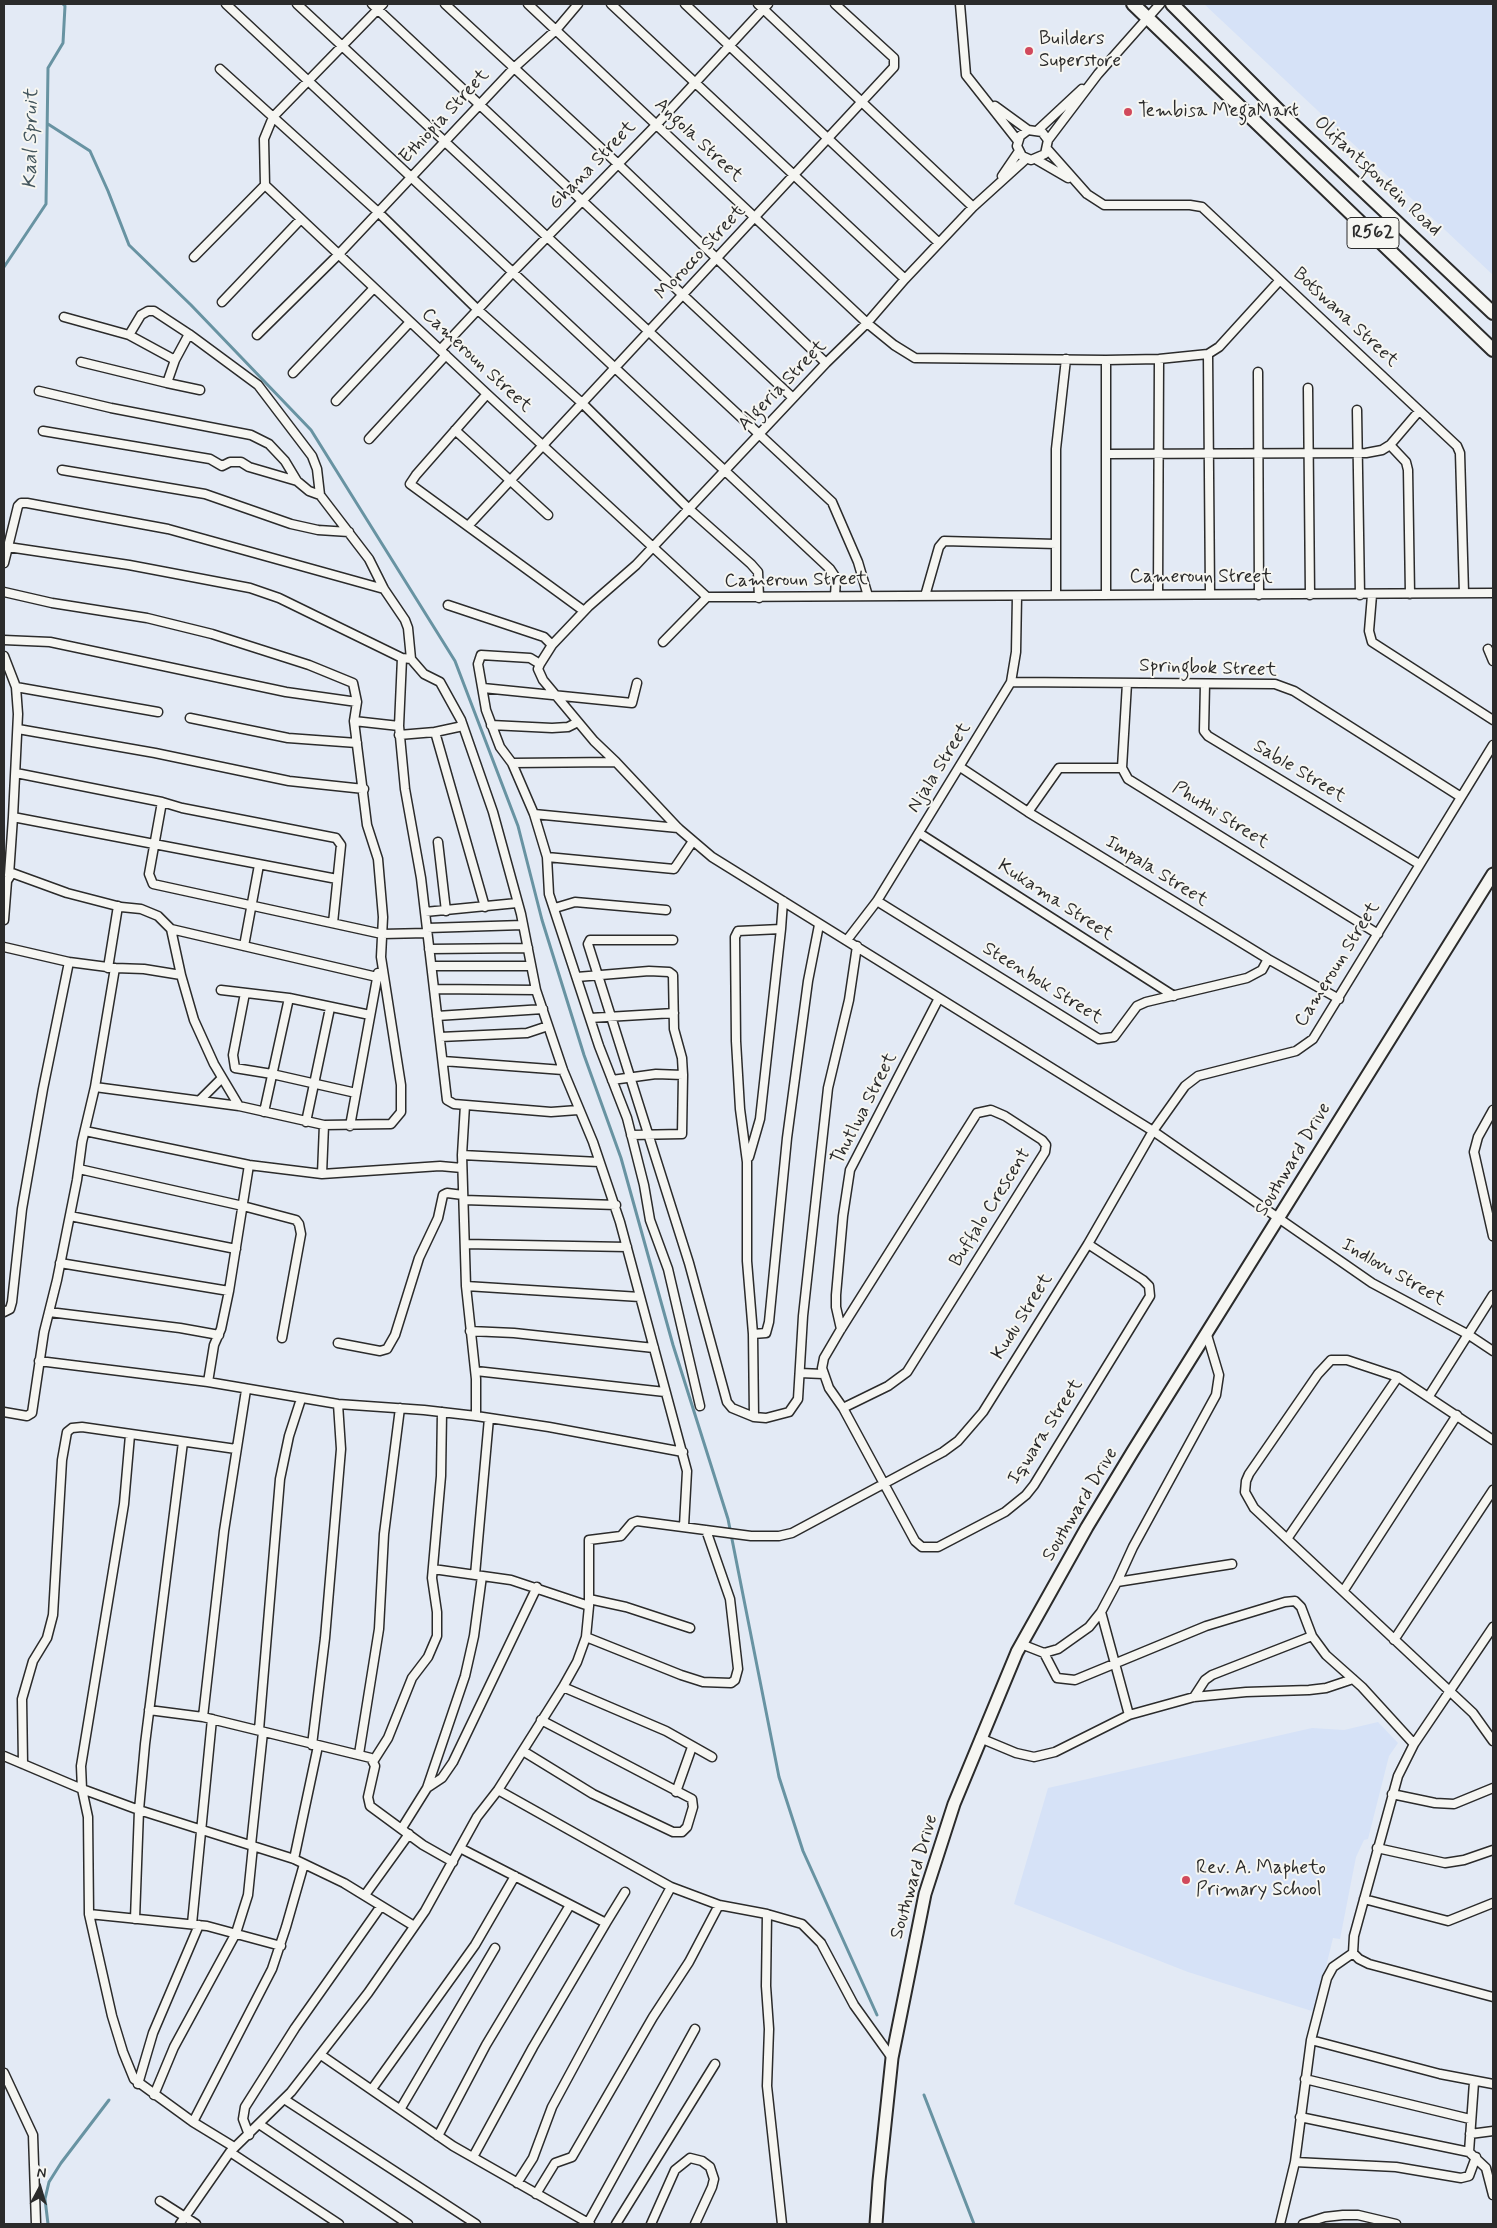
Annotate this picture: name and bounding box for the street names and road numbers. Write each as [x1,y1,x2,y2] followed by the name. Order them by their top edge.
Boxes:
[395,65,495,169] street label: Ethiopia Street
[649,94,747,188] street label: Angola Street
[1309,112,1445,242] street label: Olifantsfontein Road
[545,117,641,215] street label: Ghana Street
[651,201,751,305] street label: Morocco Street
[1347,218,1399,248] road number: R562
[1287,263,1403,373] street label: Botswana Street
[416,304,536,418] street label: Cameroun Street
[734,336,832,436] street label: Algeria Street
[1129,567,1273,589] street label: Cameroun Street
[724,568,868,594] street label: Cameroun Street
[1139,655,1277,683] street label: Springbok Street
[903,719,977,817] street label: Njala Street
[1249,735,1349,809] street label: Sable Street
[1167,777,1273,855] street label: Phuthi Street
[1100,831,1212,913] street label: Impala Street
[993,855,1117,947] street label: Kukama Street
[1290,898,1386,1032] street label: Cameroun Street
[978,938,1106,1030] street label: Steenbok Street
[827,1049,903,1169] street label: Thutlwa Street
[1251,1099,1337,1221] street label: Southward Drive
[945,1144,1037,1272] street label: Buffalo Crescent
[1337,1234,1449,1312] street label: Indlovu Street
[987,1270,1059,1364] street label: Kudu Street
[1003,1375,1089,1489] street label: Iqwara Street
[1038,1444,1124,1566] street label: Southward Drive
[886,1812,944,1942] street label: Southward Drive

